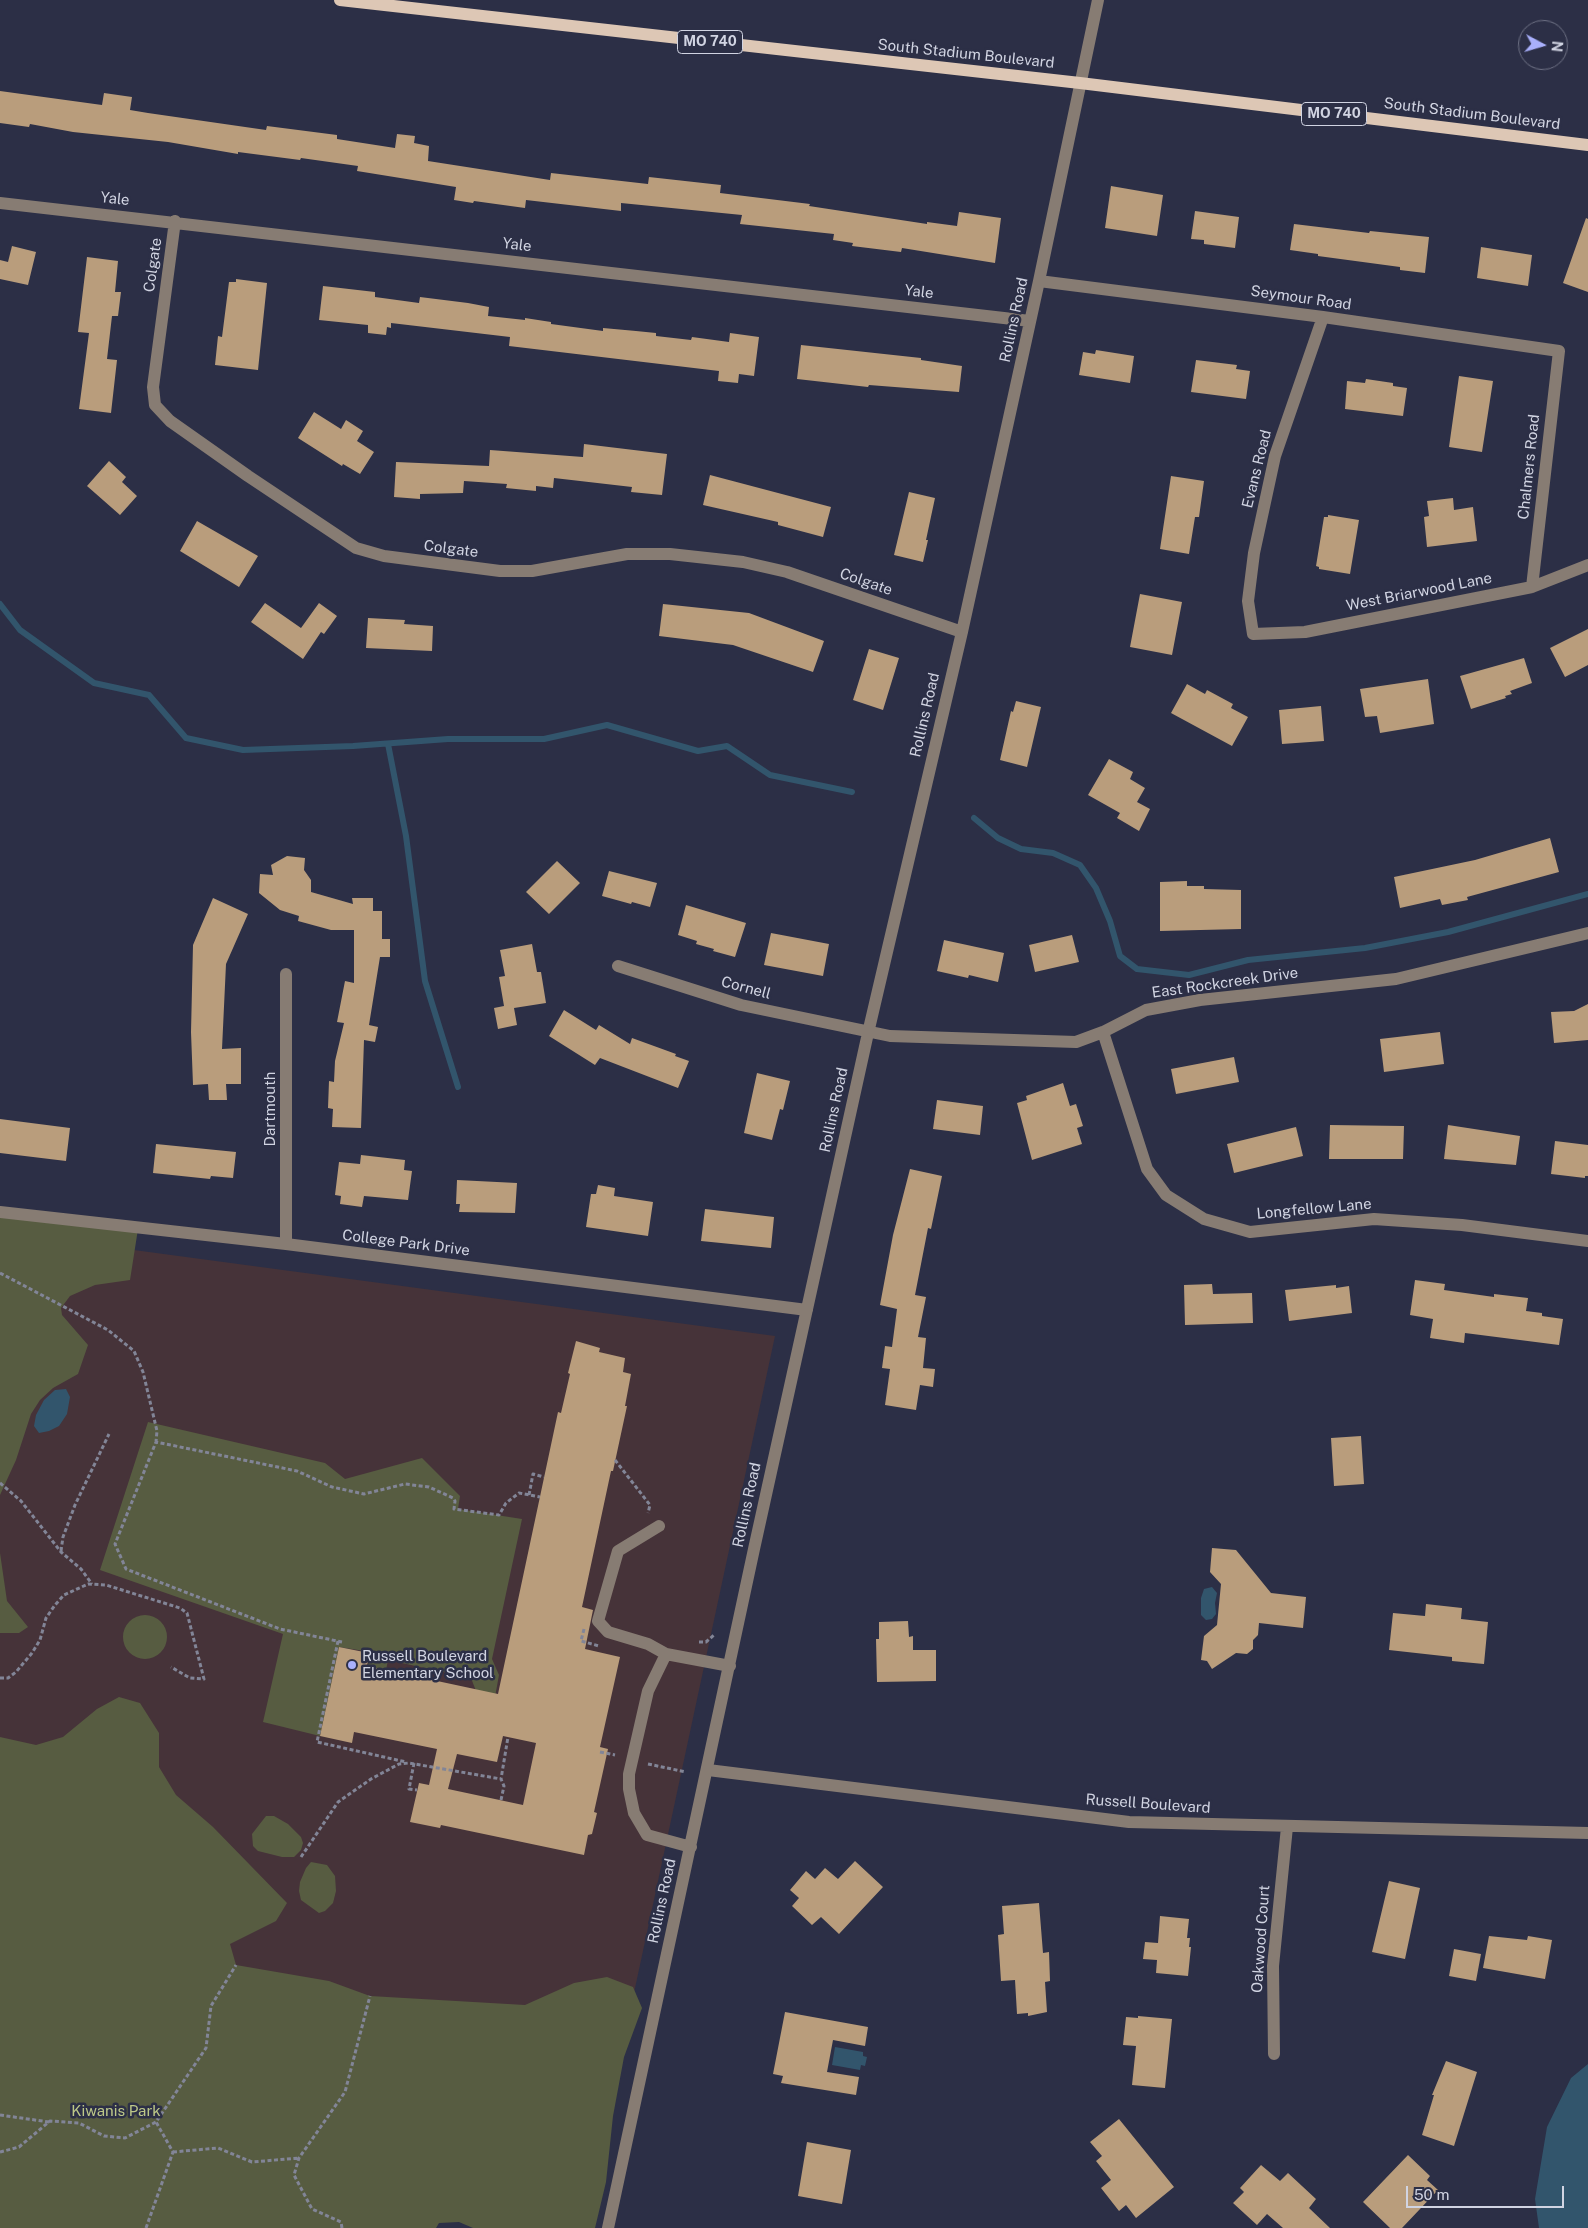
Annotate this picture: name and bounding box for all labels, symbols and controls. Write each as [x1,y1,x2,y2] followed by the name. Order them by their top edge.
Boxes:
[1518,20,1568,70] north arrow
[678,31,742,54] road number: MO 740
[877,36,1055,72] street label: South Stadium Boulevard
[1548,40,1565,53] text: N
[1383,94,1561,134] street label: South Stadium Boulevard
[1302,102,1366,126] road number: MO 740
[100,189,130,209] street label: Yale
[501,234,533,256] street label: Yale
[140,237,166,293] street label: Colgate
[996,276,1032,364] street label: Rollins Road
[903,281,935,303] street label: Yale
[1249,282,1353,314] street label: Seymour Road
[1515,413,1543,521] street label: Chalmers Road
[1239,428,1275,510] street label: Evans Road
[423,537,479,561] street label: Colgate
[837,565,895,599] street label: Colgate
[1345,569,1493,615] street label: West Briarwood Lane
[907,671,943,759] street label: Rollins Road
[1151,964,1299,1002] street label: East Rockcreek Drive
[719,973,773,1003] street label: Cornell
[816,1066,852,1154] street label: Rollins Road
[261,1072,279,1146] street label: Dartmouth
[1256,1195,1372,1223] street label: Longfellow Lane
[341,1226,471,1260] street label: College Park Drive
[729,1461,765,1549] street label: Rollins Road
[362,1647,494,1682] place label: Russell Boulevard Elementary School
[346,1659,358,1671] marker: Russell Boulevard Elementary School
[1085,1791,1211,1817] street label: Russell Boulevard
[644,1857,680,1945] street label: Rollins Road
[1248,1885,1274,1993] street label: Oakwood Court
[71,2102,161,2120] park label: Kiwanis Park
[1408,2176,1566,2208] scale bar
[1414,2186,1449,2203] text: 50 m

